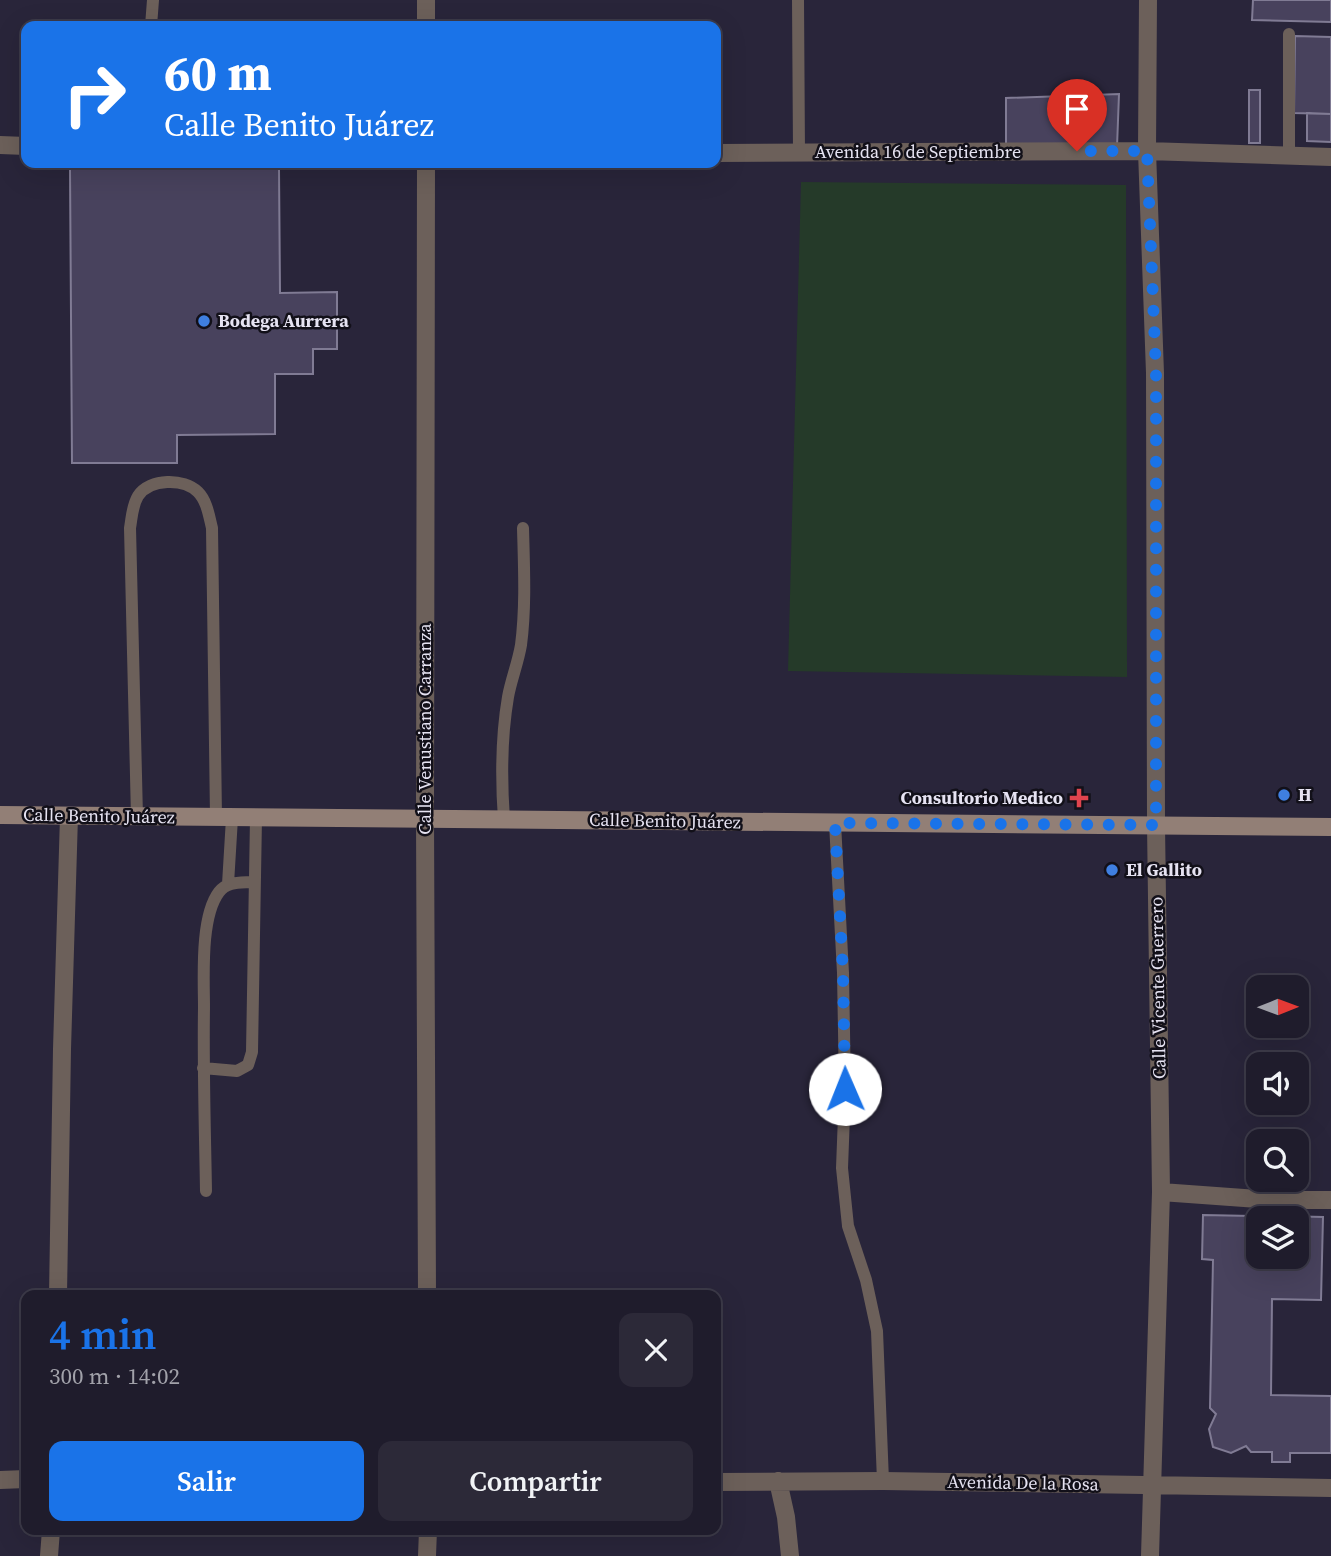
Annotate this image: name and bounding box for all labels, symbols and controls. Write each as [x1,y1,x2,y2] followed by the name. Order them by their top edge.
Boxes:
[164,39,272,106] text: 60 m
[49,49,140,140] icon: right
[1047,79,1107,151] pin
[1058,90,1096,128] icon: arrive
[164,103,434,147] text: Calle Benito Juárez
[815,139,1021,164] street label: Avenida 16 de Septiembre
[218,308,349,333] place label: Bodega Aurrera
[196,313,212,329] marker: Bodega Aurrera
[412,623,437,835] street label: Calle Venustiano Carranza
[1298,782,1312,807] place label: H
[900,785,1063,810] place label: Consultorio Medico
[1276,787,1292,803] marker: H
[1069,788,1089,808] marker: Consultorio Medico
[23,802,175,829] street label: Calle Benito Juárez
[589,807,741,834] street label: Calle Benito Juárez
[1126,857,1202,882] place label: El Gallito
[1104,862,1120,878] marker: El Gallito
[1143,897,1172,1079] street label: Calle Vicente Guerrero
[1246,975,1309,1038] north arrow
[1246,975,1309,1269] map controls
[808,1052,882,1126] position arrow
[1246,1052,1309,1115] button: sound
[1246,1129,1309,1192] button: search
[1246,1206,1309,1269] button: layers
[49,1305,157,1363] text: 4 min
[619,1313,693,1387] button: close
[49,1360,180,1392] text: 300 m · 14:02
[49,1441,364,1521] button: Salir
[378,1441,693,1521] button: Compartir
[947,1469,1100,1496] street label: Avenida De la Rosa

